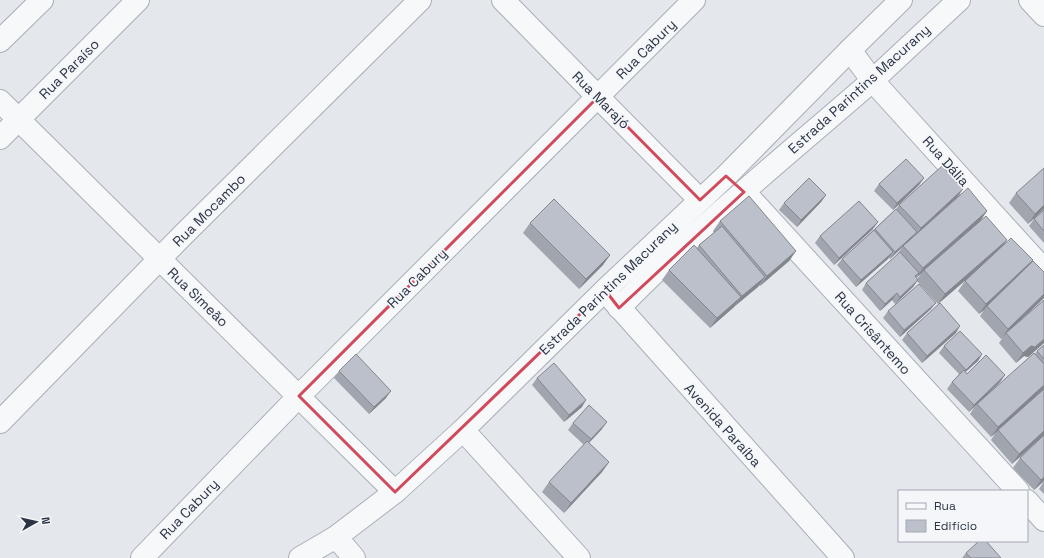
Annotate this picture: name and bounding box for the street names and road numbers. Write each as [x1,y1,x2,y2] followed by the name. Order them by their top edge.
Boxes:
[612,15,680,83] street label: Rua Cabury
[784,20,934,158] street label: Estrada Parintins Macurany
[35,35,103,103] street label: Rua Paraíso
[568,67,634,133] street label: Rua Marajó
[919,132,973,190] street label: Rua Dália
[169,170,249,250] street label: Rua Mocambo
[535,217,681,359] street label: Estrada Parintins Macurany
[383,244,451,312] street label: Rua Cabury
[164,263,232,331] street label: Rua Simeão
[831,288,915,378] street label: Rua Crisântemo
[681,379,765,471] street label: Avenida Paraíba
[156,475,222,543] street label: Rua Cabury

